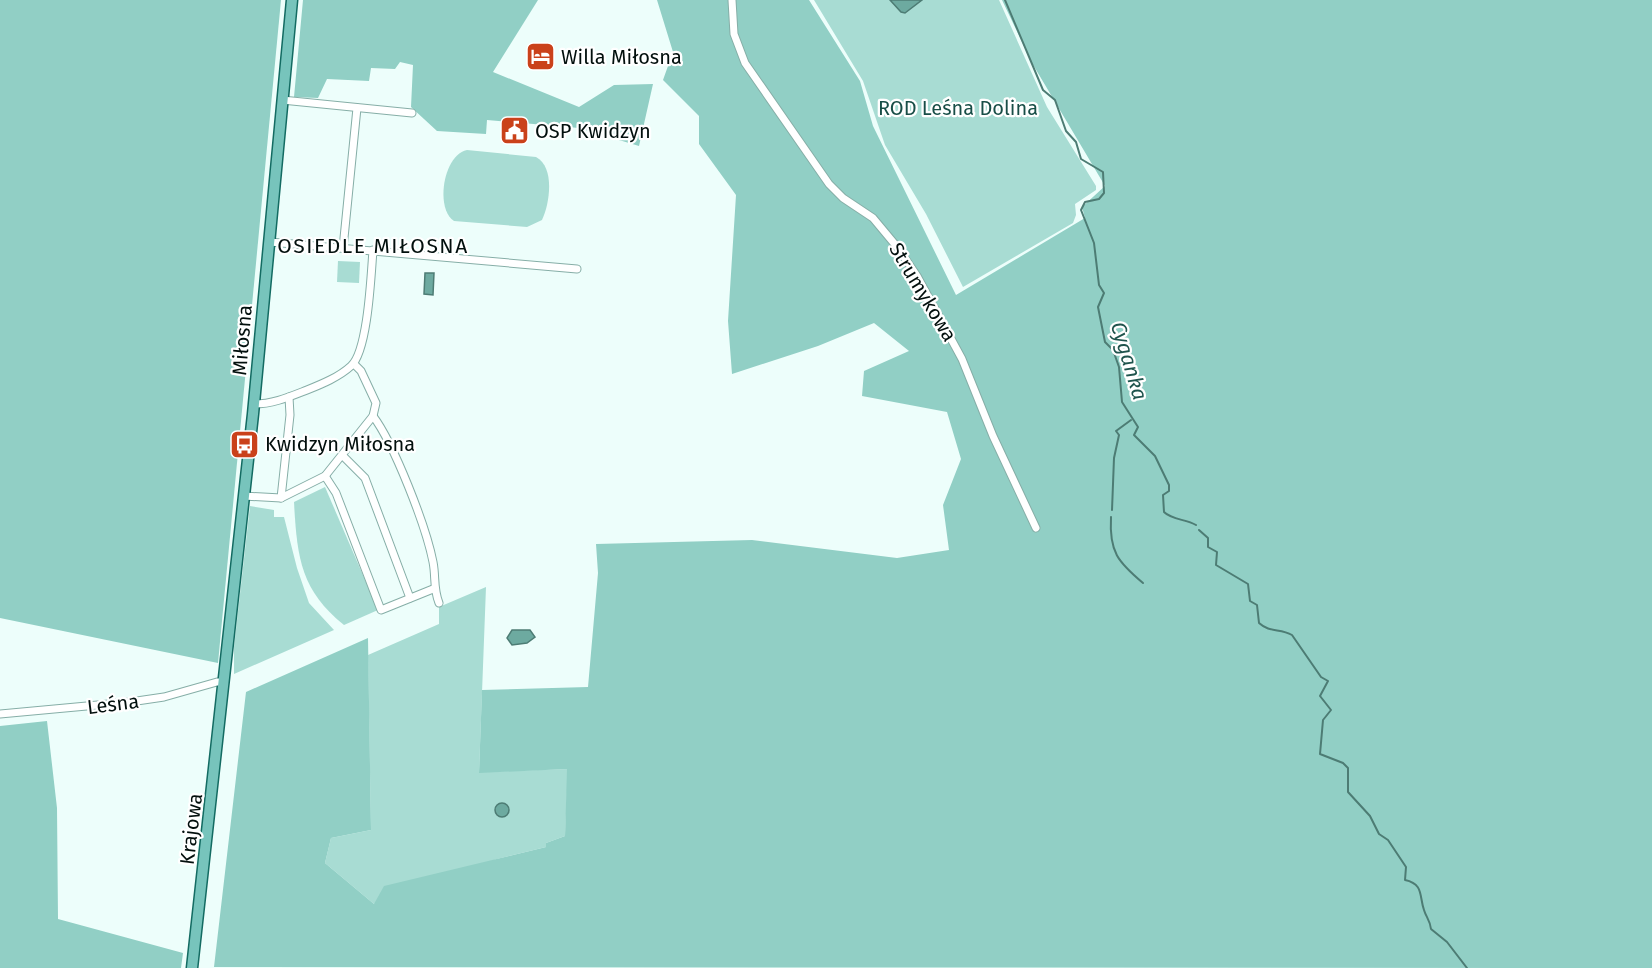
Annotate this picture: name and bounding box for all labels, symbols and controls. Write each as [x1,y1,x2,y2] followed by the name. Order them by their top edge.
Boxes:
[524,41,556,73] hotel icon: Willa Miłosna
[561,45,682,69] place label: Willa Miłosna
[878,96,1038,120] park label: ROD Leśna Dolina
[498,115,530,147] public building icon: OSP Kwidzyn
[535,119,651,143] place label: OSP Kwidzyn
[277,233,469,259] district label: OSIEDLE MIŁOSNA
[884,238,962,346] street label: Strumykowa
[227,304,257,376] street label: Miłosna
[1105,319,1153,403] water label: Cyganka
[228,428,260,460] bus stop icon: Kwidzyn Miłosna
[265,432,415,456] place label: Kwidzyn Miłosna
[86,689,140,719] street label: Leśna
[175,792,207,866] street label: Krajowa

